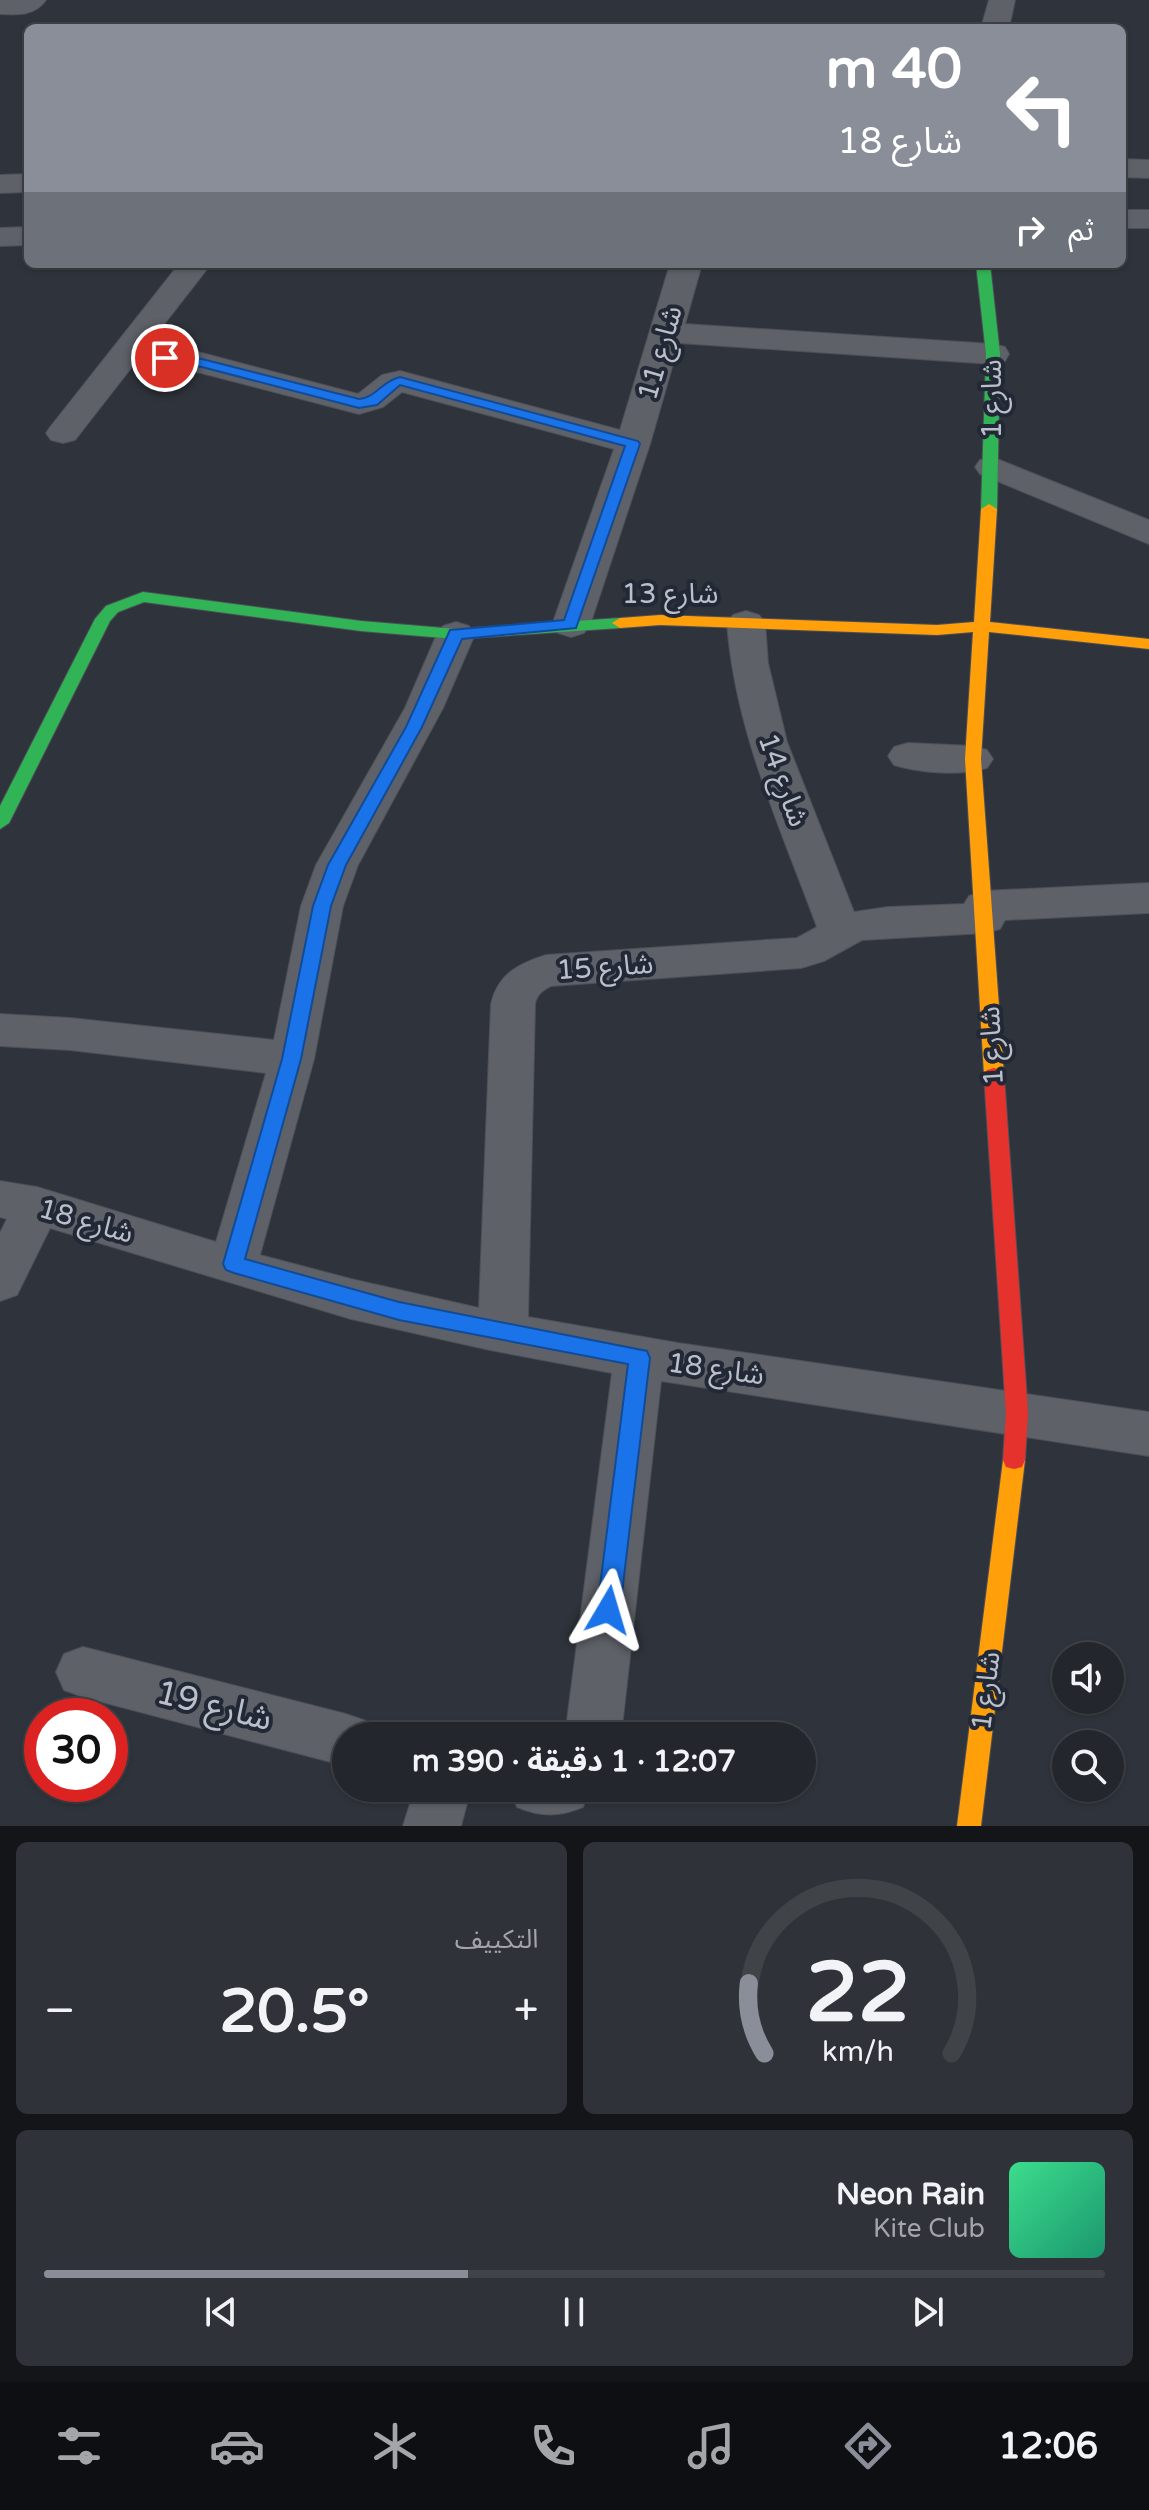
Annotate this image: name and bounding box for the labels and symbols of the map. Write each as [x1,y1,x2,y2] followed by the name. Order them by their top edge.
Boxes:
[630,302,693,405] street label: شارع 11
[131,324,199,392] pin
[975,359,1012,439] street label: شارع 1
[621,577,719,614] street label: شارع 13
[748,729,816,832] street label: شارع 14
[555,947,655,990] street label: شارع 15
[973,1005,1014,1087] street label: شارع 1
[34,1191,137,1254] street label: شارع 18
[665,1345,766,1396] street label: شارع 18
[566,1568,650,1652] position arrow
[964,1649,1011,1733] street label: شارع 1
[151,1672,276,1743] street label: شارع 19
[24,1698,128,1802] speed limit sign: 30

